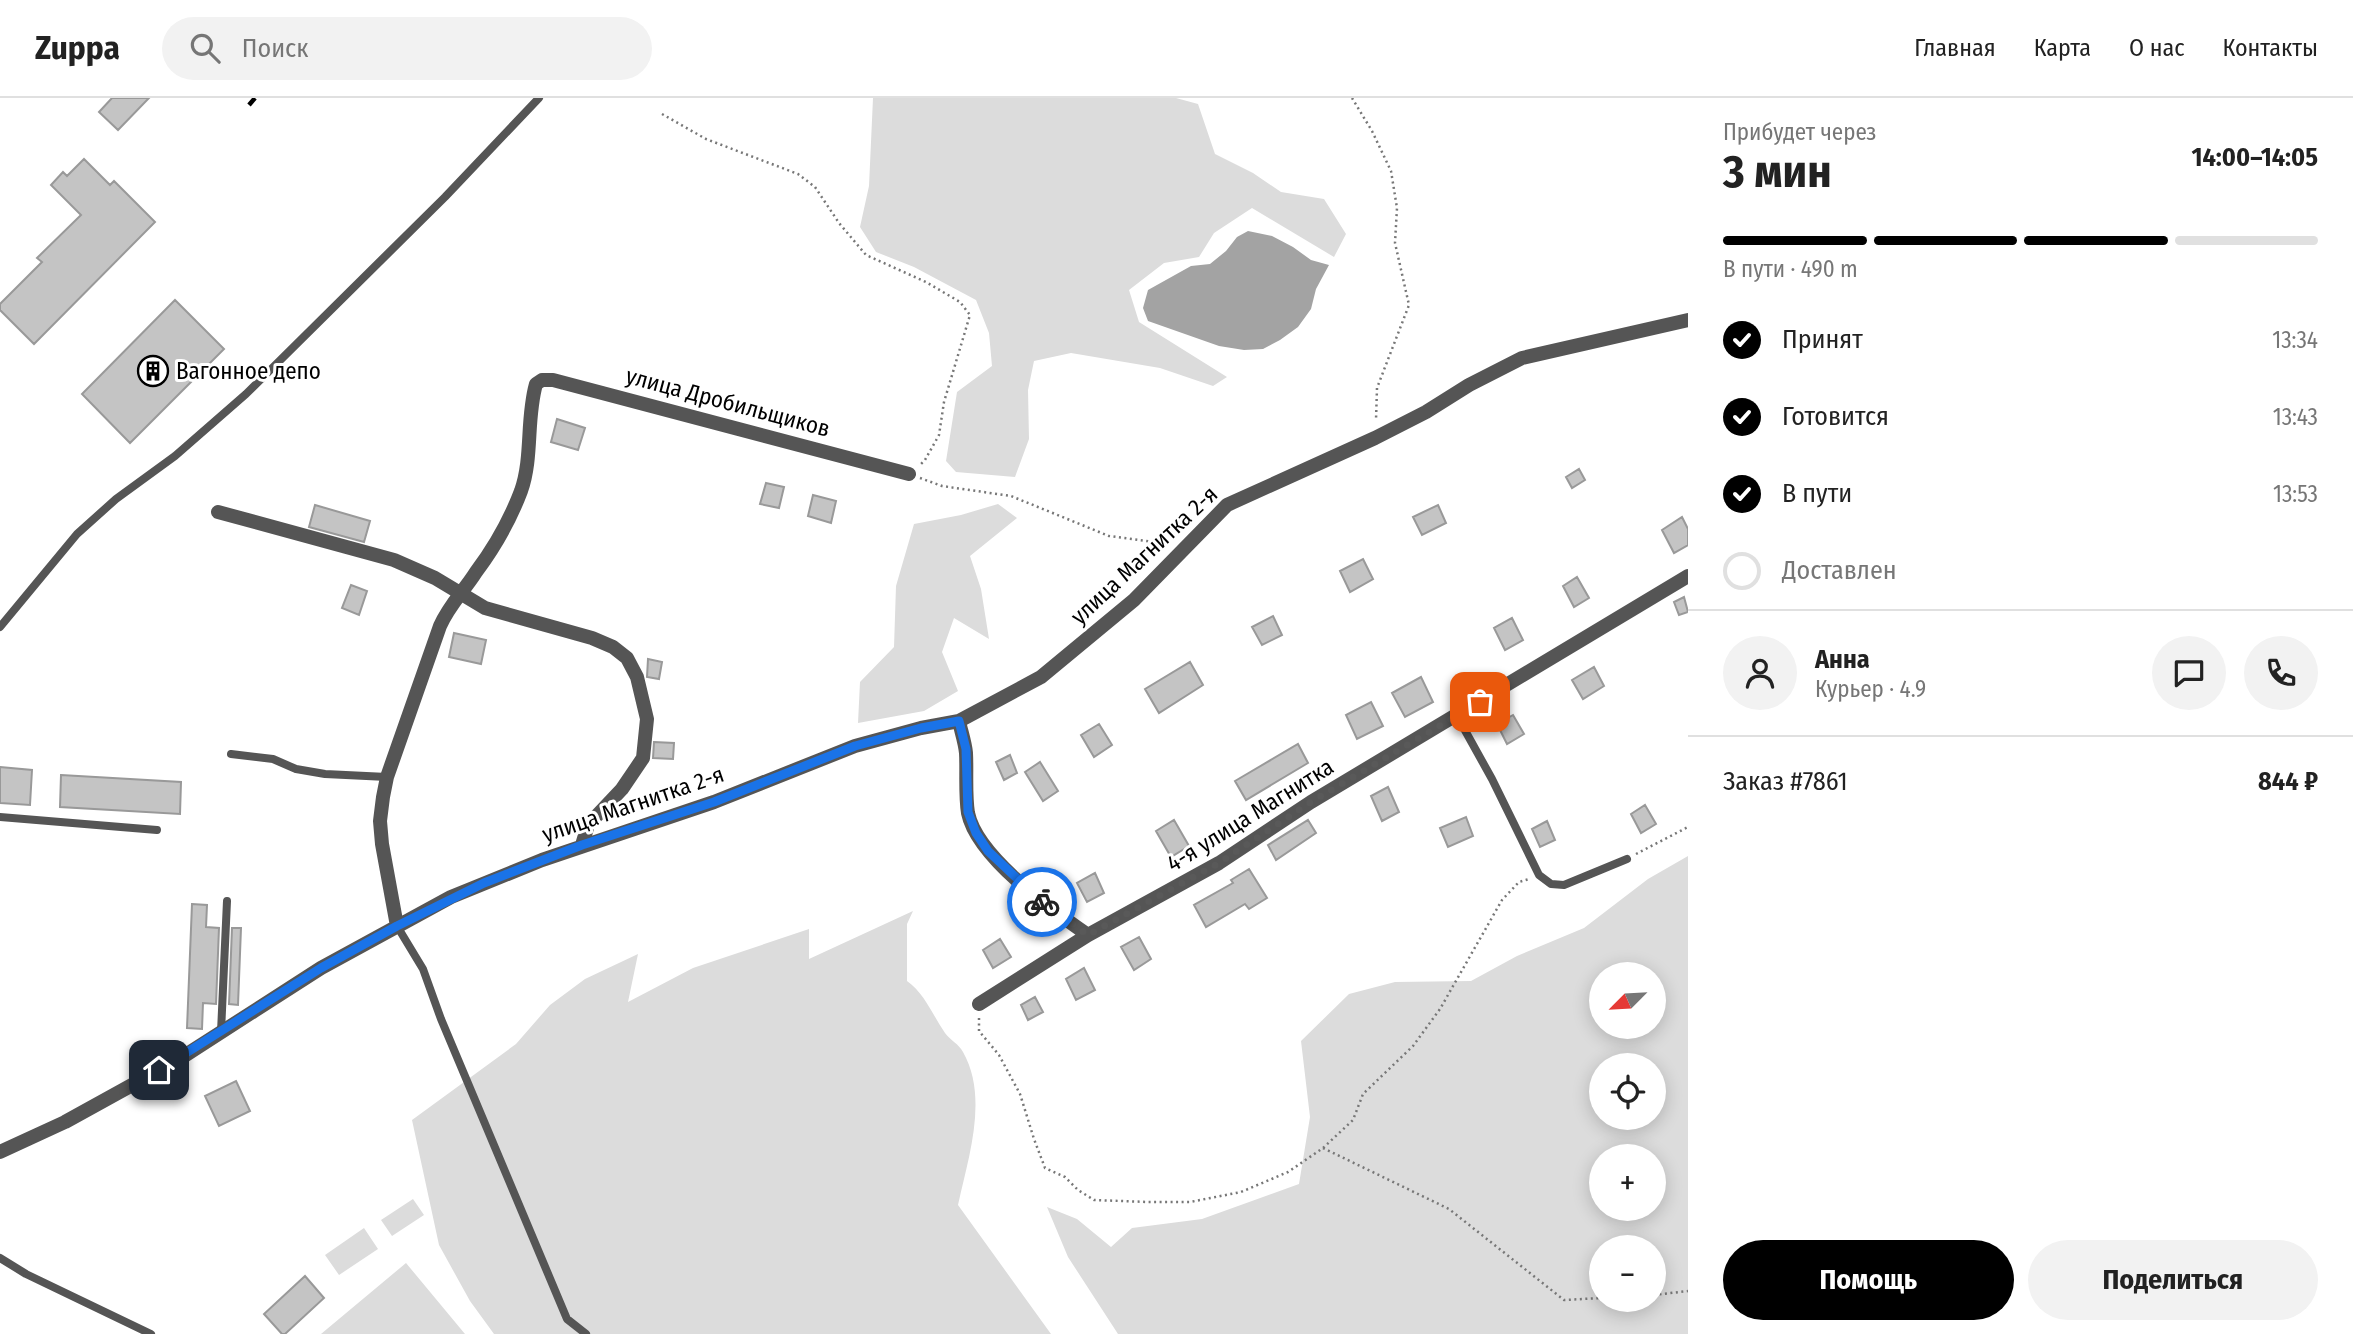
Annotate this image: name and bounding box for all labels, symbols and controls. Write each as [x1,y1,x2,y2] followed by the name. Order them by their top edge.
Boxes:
[162,17,652,80] search box
[35,28,120,68] text: Zuppa
[186,29,224,67] icon: search
[242,33,308,64] text: Поиск
[1914,34,1996,62] text: Главная
[2034,34,2091,62] text: Карта
[2129,34,2184,62] text: О нас
[2222,34,2318,62] text: Контакты
[1723,118,1876,146] text: Прибудет через
[2191,142,2318,173] text: 14:00–14:05
[1723,144,1832,199] text: 3 мин
[1723,255,1858,283] text: В пути · 490 m
[1723,321,1761,359] icon: check
[1782,324,1863,355] text: Принят
[2272,326,2318,354] text: 13:34
[136,354,170,388] building icon: Вагонное депо
[176,357,321,385] place label: Вагонное депо
[623,361,833,443] street label: улица Дробильщиков
[1723,398,1761,436] icon: check
[1782,401,1889,432] text: Готовится
[2273,403,2318,431] text: 13:43
[1723,475,1761,513] icon: check
[1782,478,1852,509] text: В пути
[1065,480,1223,630] street label: улица Магнитка 2-я
[2273,480,2318,508] text: 13:53
[1782,555,1897,586] text: Доставлен
[1723,636,1797,710] button: person
[2152,636,2226,710] button: chat
[2244,636,2318,710] button: phone
[1815,644,1870,675] text: Анна
[1450,672,1510,732] pin
[1815,675,1926,703] text: Курьер · 4.9
[1461,683,1499,721] icon: bag
[1161,752,1339,878] street label: 4-я улица Магнитка
[538,760,728,848] street label: улица Магнитка 2-я
[1723,766,1848,797] text: Заказ #7861
[2258,766,2318,797] text: 844 ₽
[1007,867,1077,937] courier
[1023,883,1061,921] icon: bike
[1589,962,1666,1040] north arrow
[1589,962,1666,1312] map controls
[129,1040,189,1100] pin
[140,1051,178,1089] icon: home
[1589,1053,1666,1130] button: locate
[1589,1144,1666,1221] button: +
[1589,1235,1666,1312] button: −
[1723,1240,2014,1320] button: Помощь
[2028,1240,2318,1320] button: Поделиться

